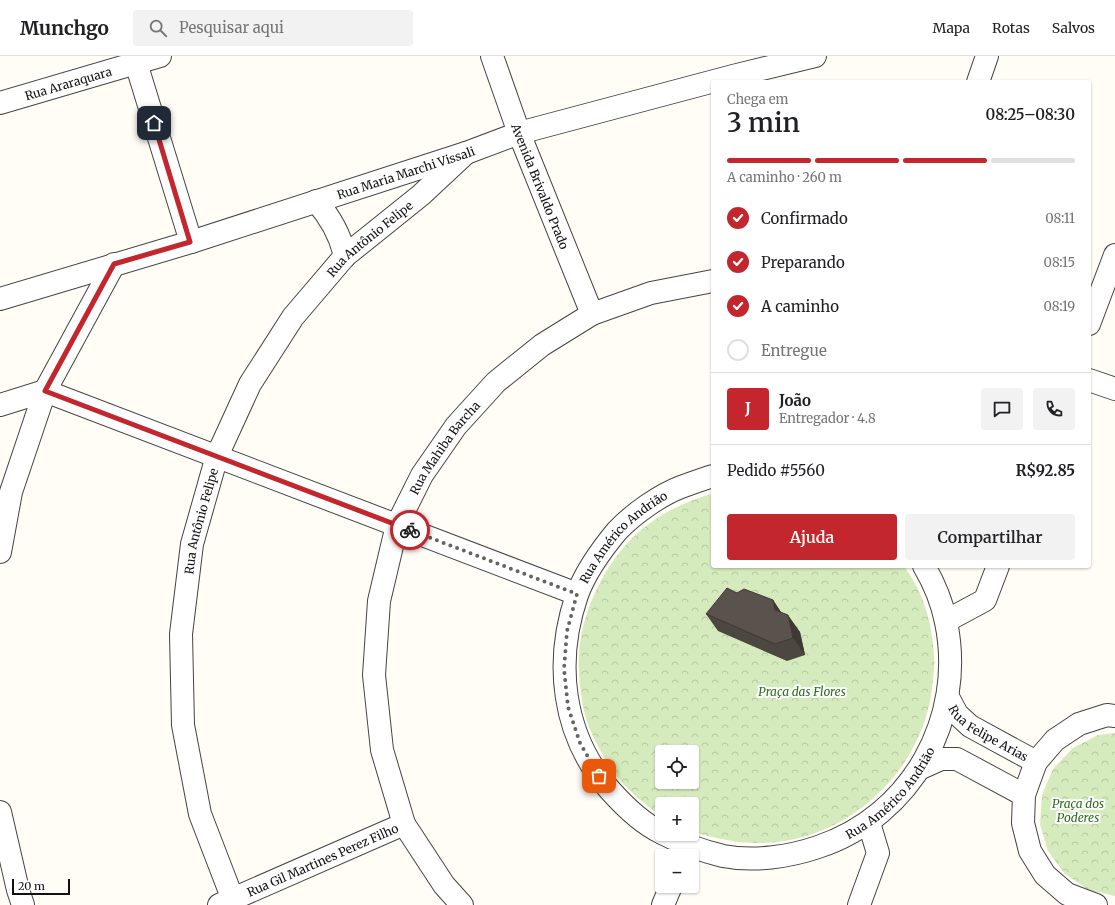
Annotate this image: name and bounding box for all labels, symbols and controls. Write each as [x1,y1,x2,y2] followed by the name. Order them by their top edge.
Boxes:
[133,10,413,46] search box
[20,16,109,40] text: Munchgo
[147,17,169,39] icon: search
[179,18,284,37] text: Pesquisar aqui
[933,19,970,37] text: Mapa
[992,19,1030,37] text: Rotas
[1052,19,1095,37] text: Salvos
[23,63,114,103] street label: Rua Araraquara
[727,91,788,108] text: Chega em
[986,105,1075,124] text: 08:25–08:30
[137,106,171,140] pin
[727,106,800,139] text: 3 min
[143,112,165,134] icon: home
[508,120,573,251] street label: Avenida Brivaldo Prado
[335,143,477,202] street label: Rua Maria Marchi Vissali
[727,169,842,186] text: A caminho · 260 m
[323,197,415,280] street label: Rua Antônio Felipe
[727,207,749,229] icon: check
[761,209,848,228] text: Confirmado
[1045,210,1075,227] text: 08:11
[727,251,749,273] icon: check
[761,253,845,272] text: Preparando
[1044,254,1075,271] text: 08:15
[727,295,749,317] icon: check
[761,297,839,316] text: A caminho
[1044,298,1075,315] text: 08:19
[761,341,827,360] text: Entregue
[981,388,1023,430] button: chat
[1033,388,1075,430] button: phone
[779,391,811,410] text: João
[406,397,483,497] street label: Rua Mahiba Barcha
[745,399,751,418] text: J
[779,410,876,427] text: Entregador · 4.8
[727,461,825,480] text: Pedido #5560
[1016,461,1075,480] text: R$92.85
[181,466,221,575] street label: Rua Antônio Felipe
[576,487,670,586] street label: Rua Américo Andrião
[390,510,430,550] courier
[727,514,897,560] button: Ajuda
[905,514,1075,560] button: Compartilhar
[399,519,421,541] icon: bike
[758,684,846,699] park label: Praça das Flores
[946,702,1031,764] street label: Rua Felipe Arias
[843,744,937,842] street label: Rua Américo Andrião
[655,745,699,893] map controls
[655,745,699,789] button: locate
[582,759,616,793] pin
[588,765,610,787] icon: bag
[1052,796,1104,825] park label: Praça dos Poderes
[655,797,699,841] button: +
[244,820,401,899] street label: Rua Gil Martines Perez Filho
[655,849,699,893] button: −
[12,877,70,896] scale bar
[18,879,45,893] text: 20 m

